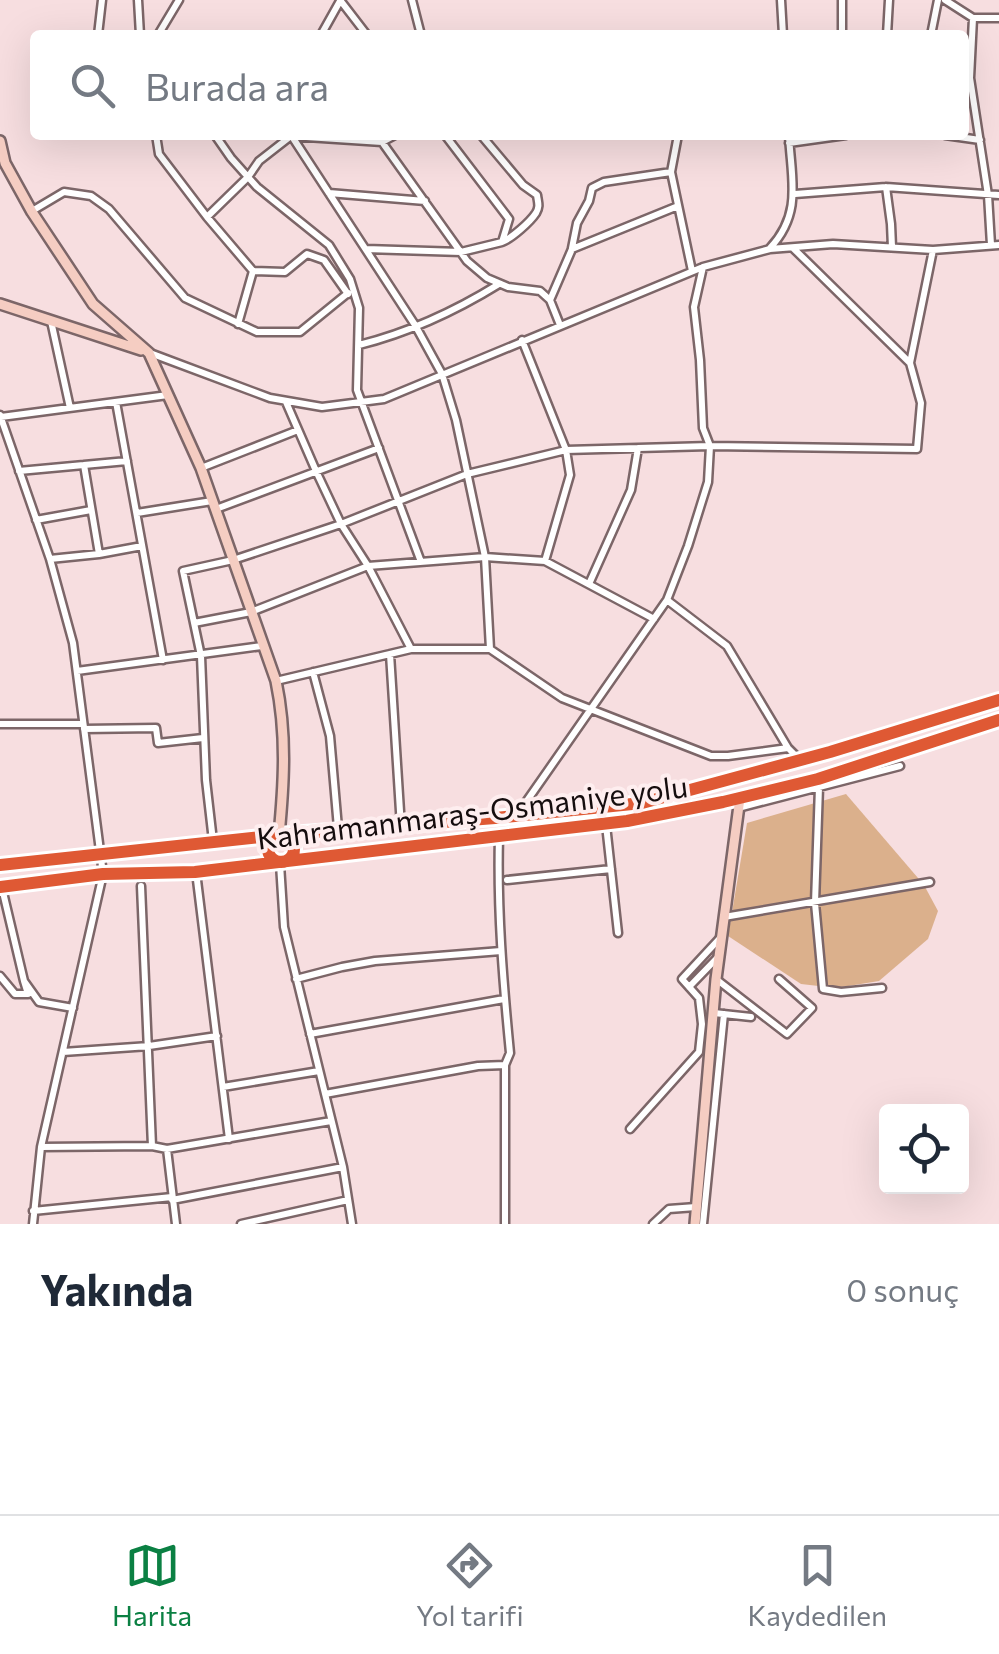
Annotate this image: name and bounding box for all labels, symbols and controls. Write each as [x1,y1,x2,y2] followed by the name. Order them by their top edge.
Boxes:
[30,30,969,140] search box
[65,58,120,113] icon: search
[145,62,329,109] text: Burada ara
[254,766,690,856] street label: Kahramanmaraş-Osmaniye yolu
[879,1104,969,1194] map controls
[879,1104,969,1194] button: locate
[40,1263,193,1315] text: Yakında
[846,1269,959,1309] text: 0 sonuç
[112,1538,192,1632] tab: Harita
[416,1538,524,1632] tab: Yol tarifi
[748,1538,887,1632] tab: Kaydedilen

